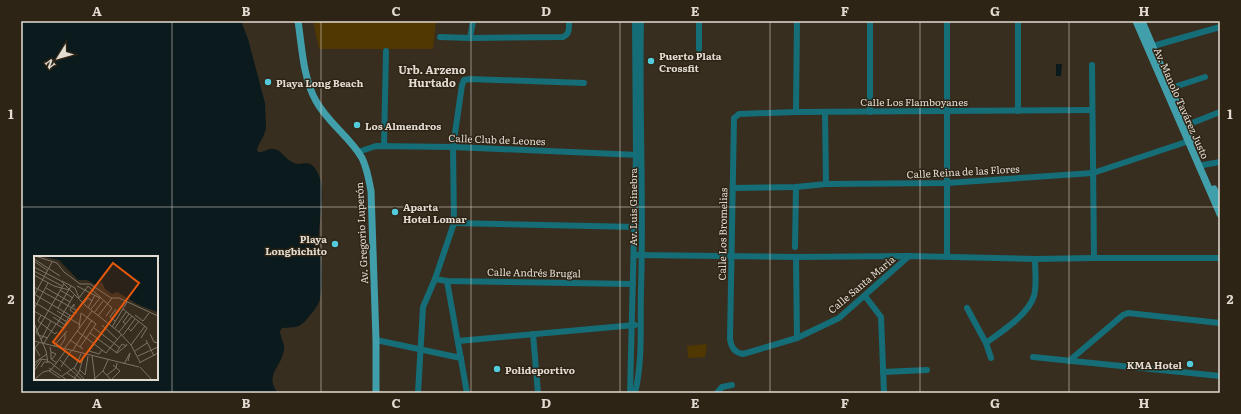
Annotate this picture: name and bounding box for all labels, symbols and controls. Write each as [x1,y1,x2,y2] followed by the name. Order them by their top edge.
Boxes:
[92,1,102,20] text: A
[242,1,251,20] text: B
[391,1,401,20] text: C
[541,1,551,20] text: D
[691,1,700,20] text: E
[841,1,849,20] text: F
[990,1,1000,20] text: G
[1139,1,1150,20] text: H
[38,38,78,78] north arrow
[1151,45,1213,161] street label: Av. Manolo Tavárez Justo
[659,48,722,75] place label: Puerto Plata Crossfit
[40,56,58,73] text: N
[646,56,656,66] marker: Puerto Plata Crossfit
[398,61,466,90] district label: Urb. Arzeno Hurtado
[276,75,363,90] place label: Playa Long Beach
[263,77,273,87] marker: Playa Long Beach
[860,94,968,109] street label: Calle Los Flamboyanes
[8,104,14,123] text: 1
[1227,104,1233,123] text: 1
[365,118,441,133] place label: Los Almendros
[352,120,362,130] marker: Los Almendros
[448,130,546,148] street label: Calle Club de Leones
[906,161,1020,181] street label: Calle Reina de las Flores
[625,168,640,246] street label: Av. Luis Ginebra
[351,181,371,284] street label: Av. Gregorio Luperón
[714,187,730,281] street label: Calle Los Bromelias
[403,199,467,226] place label: Aparta Hotel Lomar
[390,207,400,217] marker: Aparta Hotel Lomar
[265,231,327,258] place label: Playa Longbichito
[330,239,340,249] marker: Playa Longbichito
[824,251,898,317] street label: Calle Santa María
[34,256,158,380] inset map
[487,264,582,280] street label: Calle Andrés Brugal
[8,289,15,308] text: 2
[1227,289,1234,308] text: 2
[1127,357,1182,372] place label: KMA Hotel
[1185,359,1195,369] marker: KMA Hotel
[505,362,575,377] place label: Polideportivo
[492,364,502,374] marker: Polideportivo
[92,393,102,412] text: A
[242,393,251,412] text: B
[391,393,401,412] text: C
[541,393,551,412] text: D
[691,393,700,412] text: E
[841,393,849,412] text: F
[990,393,1000,412] text: G
[1139,393,1150,412] text: H

